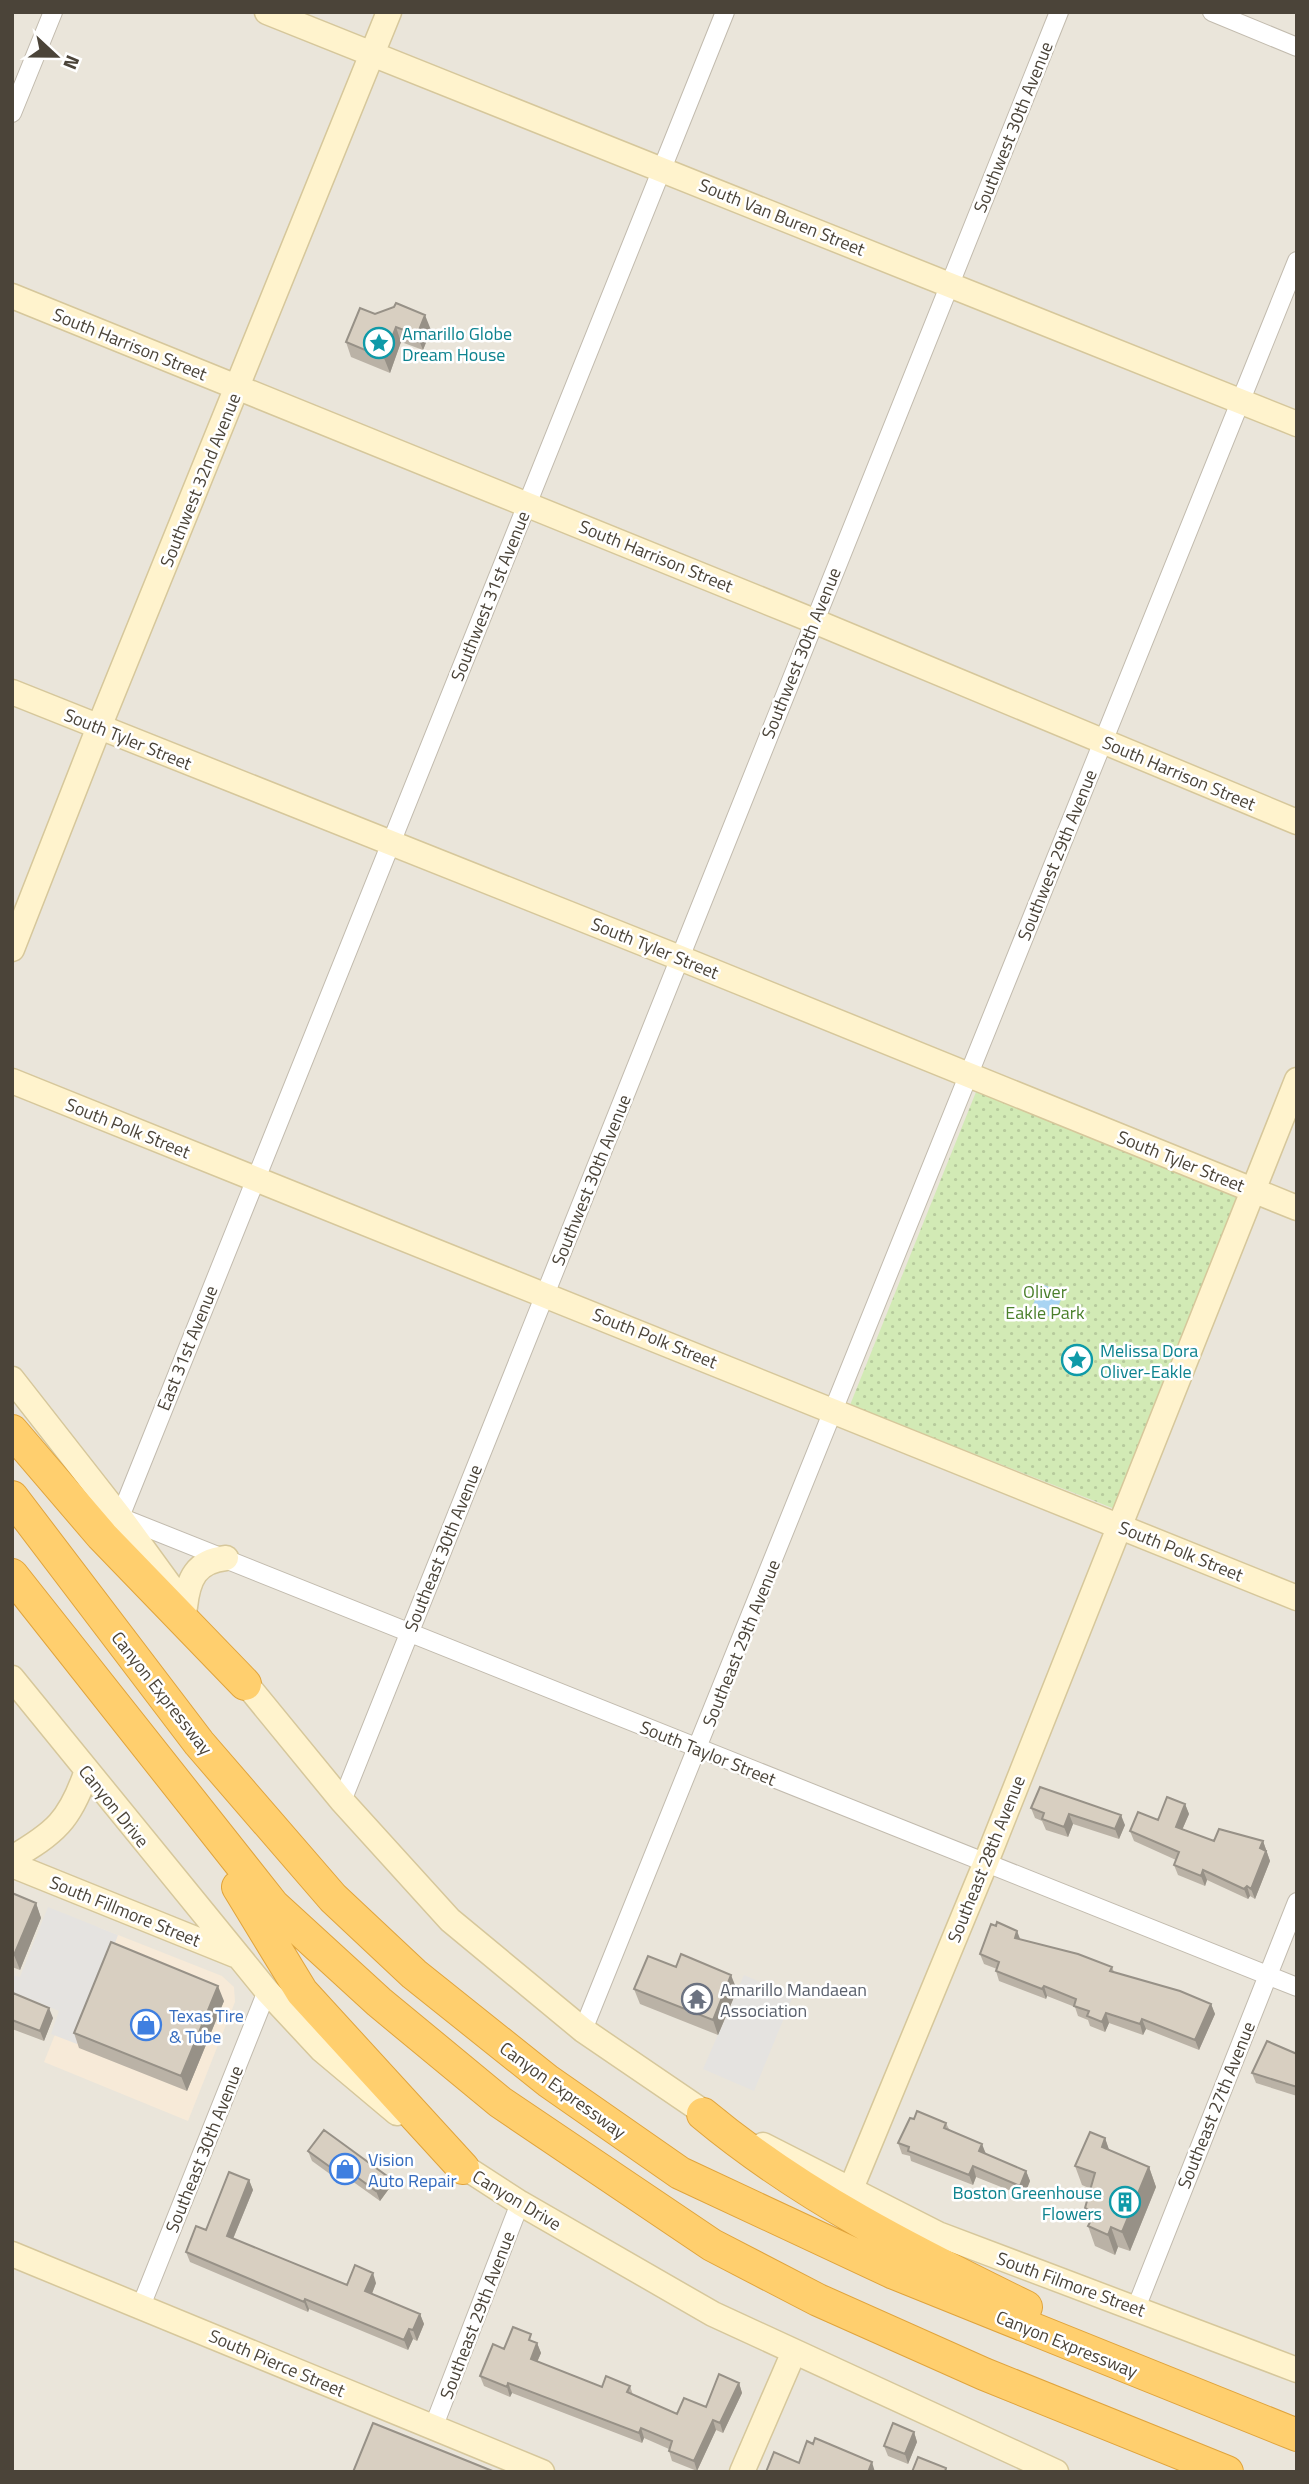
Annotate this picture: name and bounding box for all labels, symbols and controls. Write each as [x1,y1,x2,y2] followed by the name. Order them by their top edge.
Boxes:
[21,21,91,91] north arrow
[966,37,1060,217] street label: Southwest 30th Avenue
[56,51,88,74] text: N
[695,171,870,263] street label: South Van Buren Street
[49,301,212,388] street label: South Harrison Street
[402,320,512,368] place label: Amarillo Globe Dream House
[362,326,396,360] place icon: Amarillo Globe Dream House
[153,389,247,571] street label: Southwest 32nd Avenue
[444,507,536,685] street label: Southwest 31st Avenue
[575,513,738,600] street label: South Harrison Street
[754,563,848,743] street label: Southwest 30th Avenue
[60,701,197,777] street label: South Tyler Street
[1098,728,1260,818] street label: South Harrison Street
[1010,765,1104,945] street label: Southwest 29th Avenue
[587,910,724,986] street label: South Tyler Street
[544,1090,638,1270] street label: Southwest 30th Avenue
[62,1091,195,1165] street label: South Polk Street
[1113,1123,1250,1199] street label: South Tyler Street
[1005,1278,1085,1326] park label: Oliver Eakle Park
[150,1281,224,1415] street label: East 31st Avenue
[589,1301,722,1375] street label: South Polk Street
[1100,1337,1198,1385] place label: Melissa Dora Oliver-Eakle
[1060,1343,1094,1377] place icon: Melissa Dora Oliver-Eakle
[397,1460,489,1636] street label: Southeast 30th Avenue
[1115,1514,1248,1588] street label: South Polk Street
[695,1555,787,1731] street label: Southeast 29th Avenue
[105,1625,219,1761] street label: Canyon Expressway
[636,1713,781,1793] street label: South Taylor Street
[72,1759,156,1853] street label: Canyon Drive
[940,1771,1032,1947] street label: Southeast 28th Avenue
[46,1868,205,1954] street label: South Fillmore Street
[720,1976,867,2024] place label: Amarillo Mandaean Association
[680,1982,714,2016] temple icon: Amarillo Mandaean Association
[169,2002,244,2050] place label: Texas Tire & Tube
[129,2008,163,2042] shop icon: Texas Tire & Tube
[1170,2017,1262,2193] street label: Southeast 27th Avenue
[494,2035,632,2145] street label: Canyon Expressway
[158,2061,250,2237] street label: Southeast 30th Avenue
[368,2146,457,2194] place label: Vision Auto Repair
[328,2152,362,2186] shop icon: Vision Auto Repair
[467,2163,567,2237] street label: Canyon Drive
[952,2179,1102,2227] place label: Boston Greenhouse Flowers
[1108,2185,1142,2219] building icon: Boston Greenhouse Flowers
[433,2227,521,2403] street label: Southeast 29th Avenue
[993,2245,1150,2324] street label: South Filmore Street
[992,2303,1142,2385] street label: Canyon Expressway
[205,2322,350,2404] street label: South Pierce Street

